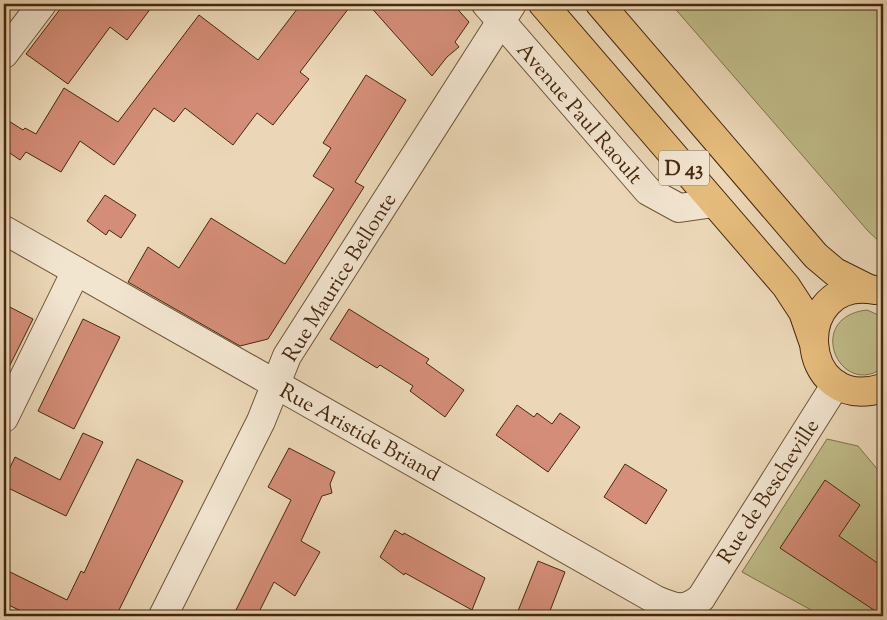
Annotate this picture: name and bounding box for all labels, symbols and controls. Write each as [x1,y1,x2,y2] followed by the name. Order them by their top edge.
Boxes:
[508,37,648,192] street label: Avenue Paul Raoult
[659,150,709,186] road number: D 43
[277,188,405,368] street label: Rue Maurice Bellonte
[273,377,445,490] street label: Rue Aristide Briand
[712,414,828,570] street label: Rue de Bescheville

